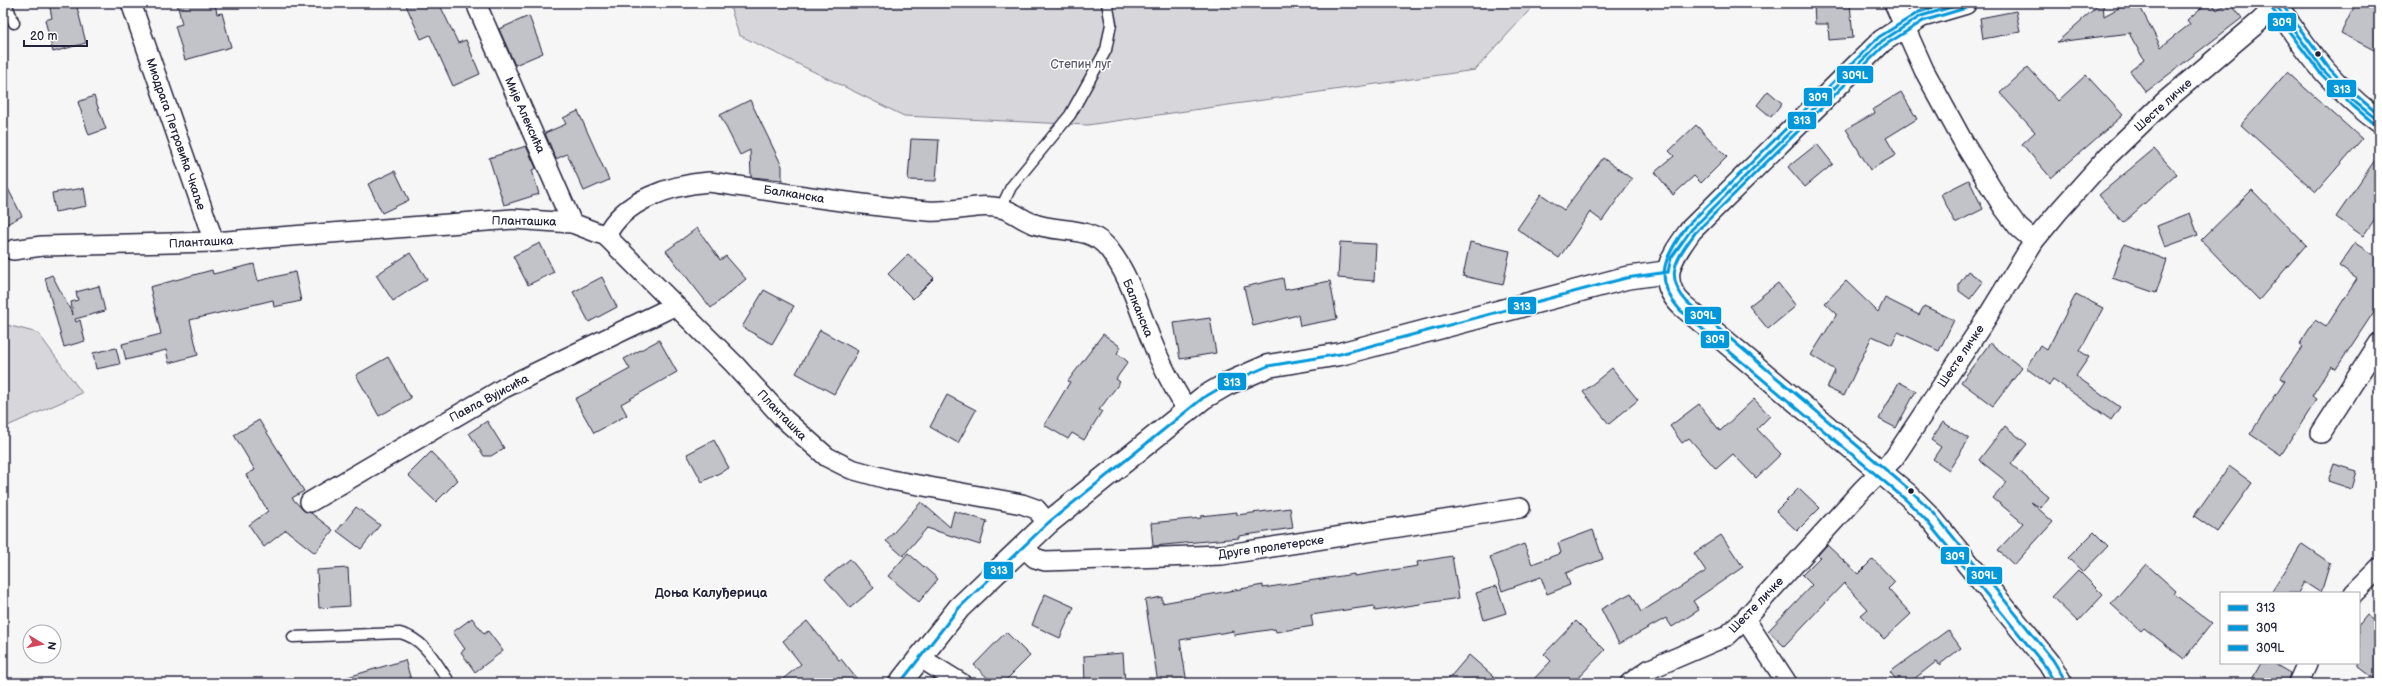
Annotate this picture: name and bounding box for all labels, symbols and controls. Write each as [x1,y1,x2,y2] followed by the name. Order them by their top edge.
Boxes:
[2267,12,2297,32] line badge: 309
[2272,16,2292,29] text: 309
[24,22,87,48] scale bar
[30,29,57,44] text: 20 m
[2313,49,2323,59] unlabelled marker
[142,56,209,212] street label: Миодрага Петровића Чкаље
[1050,57,1112,72] park label: Степин луг
[1836,65,1874,84] line badge: 309L
[1842,69,1869,82] text: 309L
[501,75,548,156] street label: Мије Алексића
[2131,75,2196,135] street label: Шесте личке
[2326,79,2357,98] line badge: 313
[2333,83,2351,96] text: 313
[1803,87,1833,107] line badge: 309
[1808,91,1828,104] text: 309
[1787,111,1817,130] line badge: 313
[1793,114,1811,127] text: 313
[762,182,825,207] street label: Балканска
[492,213,556,230] street label: Планташка
[168,233,234,252] street label: Планташка
[1119,277,1156,339] street label: Балканска
[1507,296,1537,315] line badge: 313
[1513,300,1531,313] text: 313
[1684,306,1722,325] line badge: 309L
[1690,309,1717,322] text: 309L
[1935,322,1988,391] street label: Шесте личке
[1700,330,1730,349] line badge: 309
[1705,333,1725,346] text: 309
[447,371,532,426] street label: Павла Вујисића
[1217,372,1247,391] line badge: 313
[1223,376,1241,389] text: 313
[754,387,809,444] street label: Планташка
[1906,486,1916,496] unlabelled marker
[1217,533,1325,562] street label: Друге пролетерске
[1940,546,1970,565] line badge: 309
[1945,550,1965,563] text: 309
[983,561,1014,580] line badge: 313
[990,564,1008,577] text: 313
[1966,566,2003,585] line badge: 309L
[1971,569,1998,582] text: 309L
[1726,574,1787,637] street label: Шесте личке
[655,585,768,601] district label: Доња Калуђерица
[2220,592,2360,664] legend
[2256,601,2275,616] text: 313
[2256,621,2277,636] text: 309
[22,624,62,664] north arrow
[44,640,58,651] text: N
[2256,641,2284,656] text: 309L

